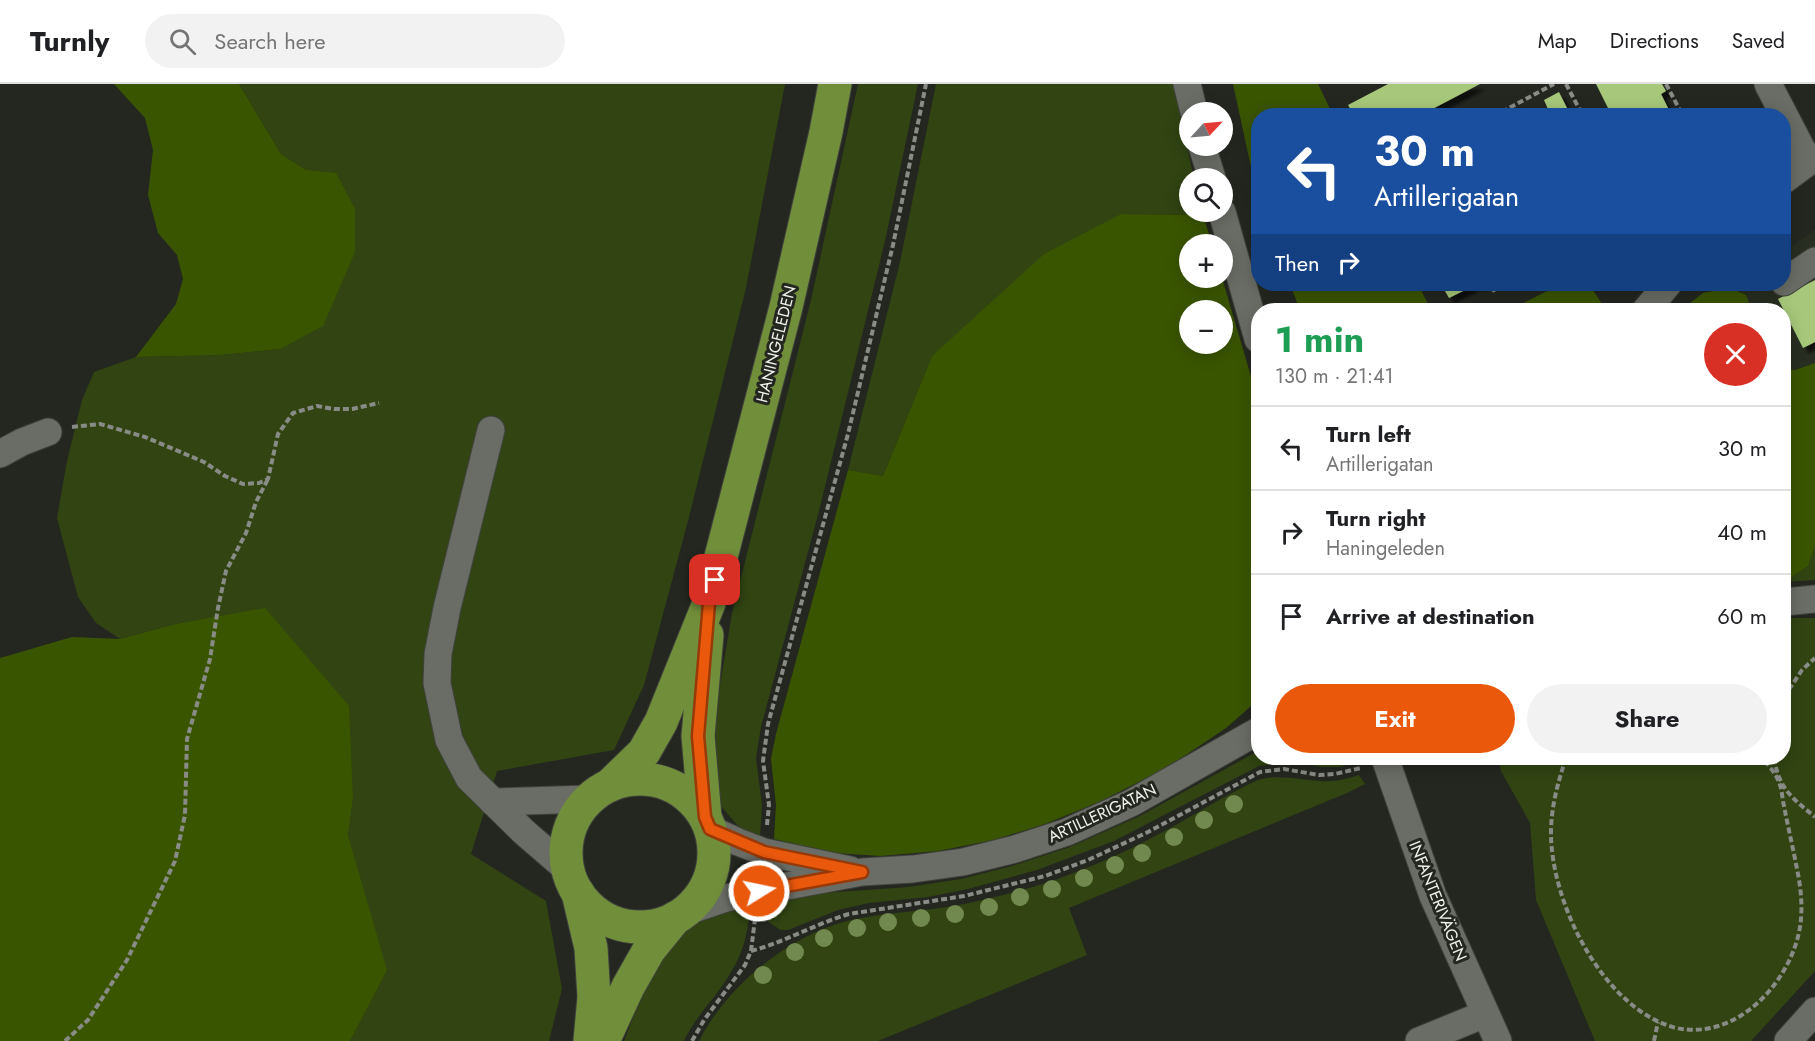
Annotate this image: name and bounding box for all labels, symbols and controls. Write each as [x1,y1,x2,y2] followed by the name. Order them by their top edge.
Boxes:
[145,14,565,68] search box
[30,21,109,62] text: Turnly
[166,25,199,58] icon: search
[214,25,326,57] text: Search here
[1538,26,1577,56] text: Map
[1610,26,1699,56] text: Directions
[1732,26,1785,56] text: Saved
[1179,102,1233,156] north arrow
[1179,102,1233,354] map controls
[1374,121,1475,182] text: 30 m
[1275,132,1353,210] icon: left
[1179,168,1233,222] button: search
[1374,177,1519,216] text: Artillerigatan
[1179,234,1233,288] button: +
[1332,246,1365,279] icon: right
[1275,247,1320,279] text: Then
[750,283,802,405] street label: HANINGELEDEN
[1179,300,1233,354] button: −
[1275,313,1364,365] text: 1 min
[1704,323,1767,386] button: close
[1275,362,1394,391] text: 130 m · 21:41
[1326,418,1411,450] text: Turn left
[1275,432,1308,465] icon: left
[1718,432,1767,464] text: 30 m
[1326,450,1434,479] text: Artillerigatan
[1326,502,1426,534] text: Turn right
[1275,516,1308,549] icon: right
[1717,516,1767,548] text: 40 m
[1326,534,1445,563] text: Haningeleden
[689,554,740,605] pin
[698,563,731,596] icon: arrive
[1275,600,1308,633] icon: arrive
[1326,600,1535,632] text: Arrive at destination
[1717,600,1767,632] text: 60 m
[1275,684,1515,753] button: Exit
[1527,684,1767,753] button: Share
[1044,778,1160,848] street label: ARTILLERIGATAN
[1403,837,1473,965] street label: INFANTERIVÄGEN
[727,859,791,923] position arrow

